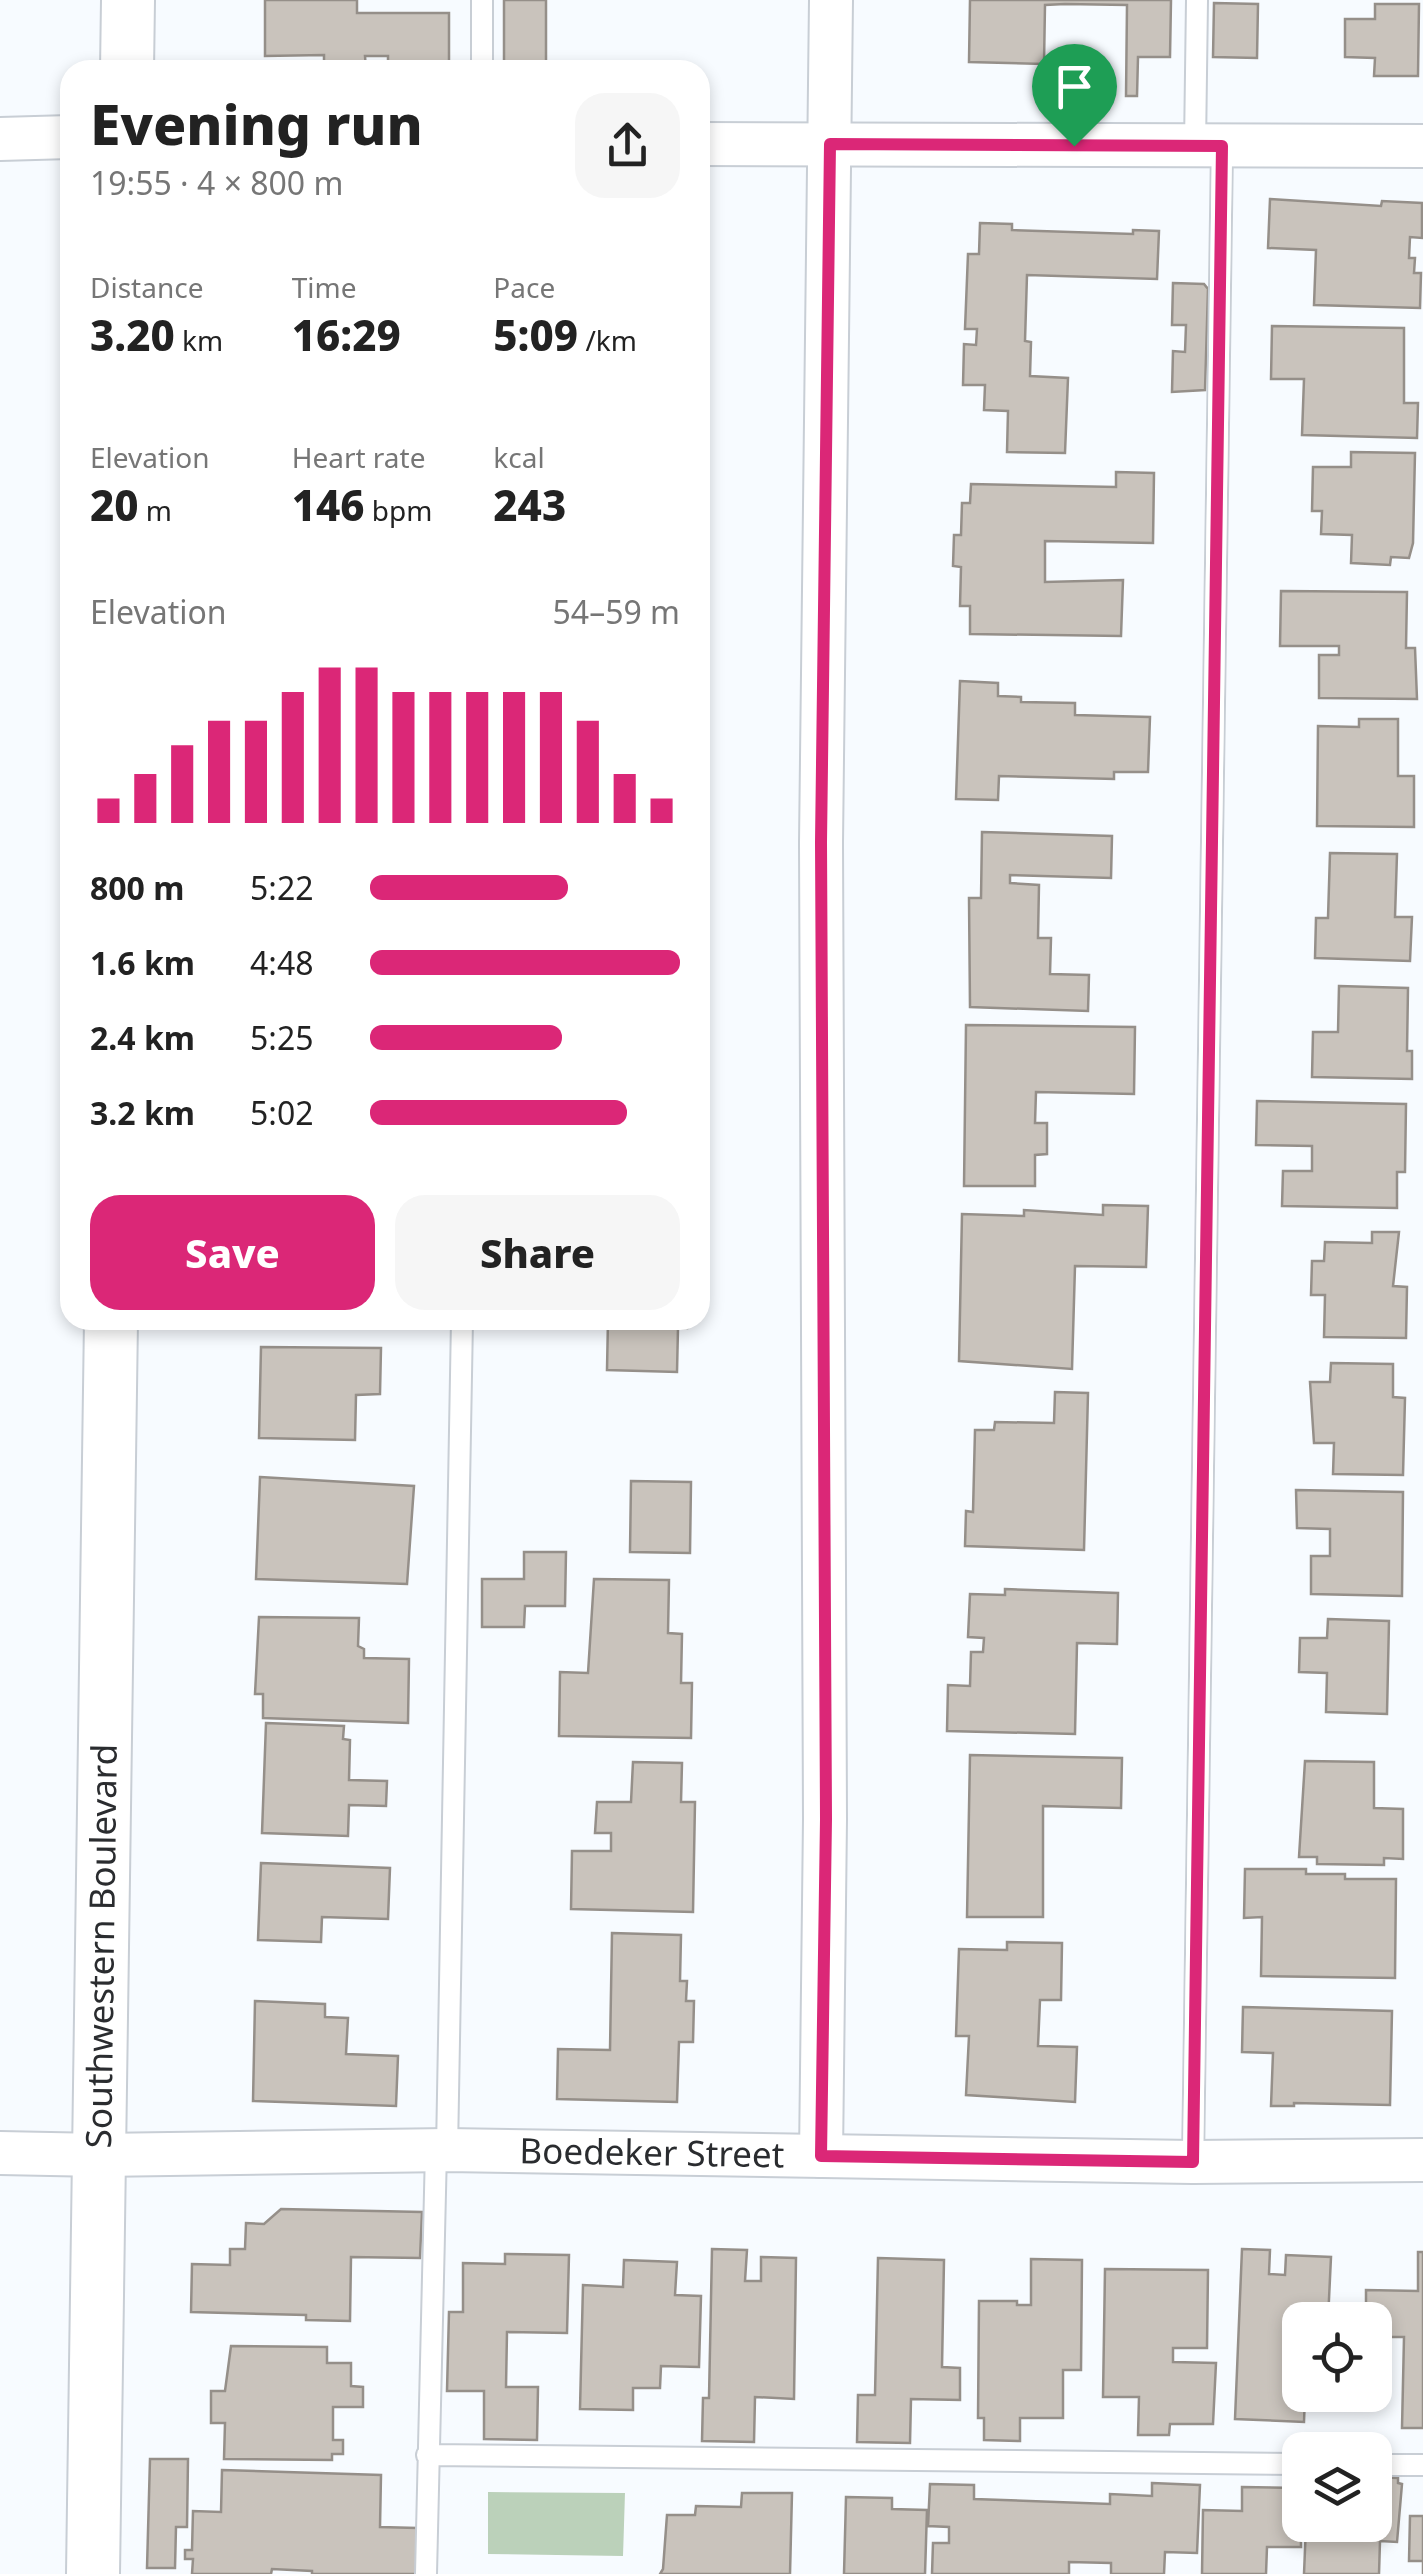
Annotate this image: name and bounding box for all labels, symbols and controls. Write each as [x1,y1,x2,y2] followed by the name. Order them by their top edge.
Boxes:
[1032,44,1117,147] pin
[1047,59,1102,114] icon: arrive
[90,86,423,161] text: Evening run
[575,93,680,198] button: share
[90,161,343,204] text: 19:55 · 4 × 800 m
[90,268,203,306] text: Distance
[292,268,356,306] text: Time
[493,268,555,306] text: Pace
[90,306,175,363] text: 3.20
[292,306,401,363] text: 16:29
[493,306,578,363] text: 5:09
[175,321,223,359] text: km
[578,321,637,359] text: /km
[90,438,210,476] text: Elevation
[292,438,425,476] text: Heart rate
[493,438,545,476] text: kcal
[90,476,139,533] text: 20
[292,476,364,533] text: 146
[493,476,566,533] text: 243
[139,491,172,529] text: m
[364,491,432,529] text: bpm
[90,590,227,633] text: Elevation
[553,590,680,633] text: 54–59 m
[90,866,184,909] text: 800 m
[250,866,314,909] text: 5:22
[90,941,195,984] text: 1.6 km
[250,941,314,984] text: 4:48
[90,1016,195,1059] text: 2.4 km
[250,1016,314,1059] text: 5:25
[90,1091,195,1134] text: 3.2 km
[250,1091,314,1134] text: 5:02
[90,1195,375,1310] button: Save
[395,1195,680,1310] button: Share
[74,1744,127,2149] street label: Southwestern Boulevard
[519,2126,785,2177] street label: Boedeker Street
[1282,2302,1392,2542] map controls
[1282,2302,1392,2412] button: locate
[1282,2432,1392,2542] button: layers

